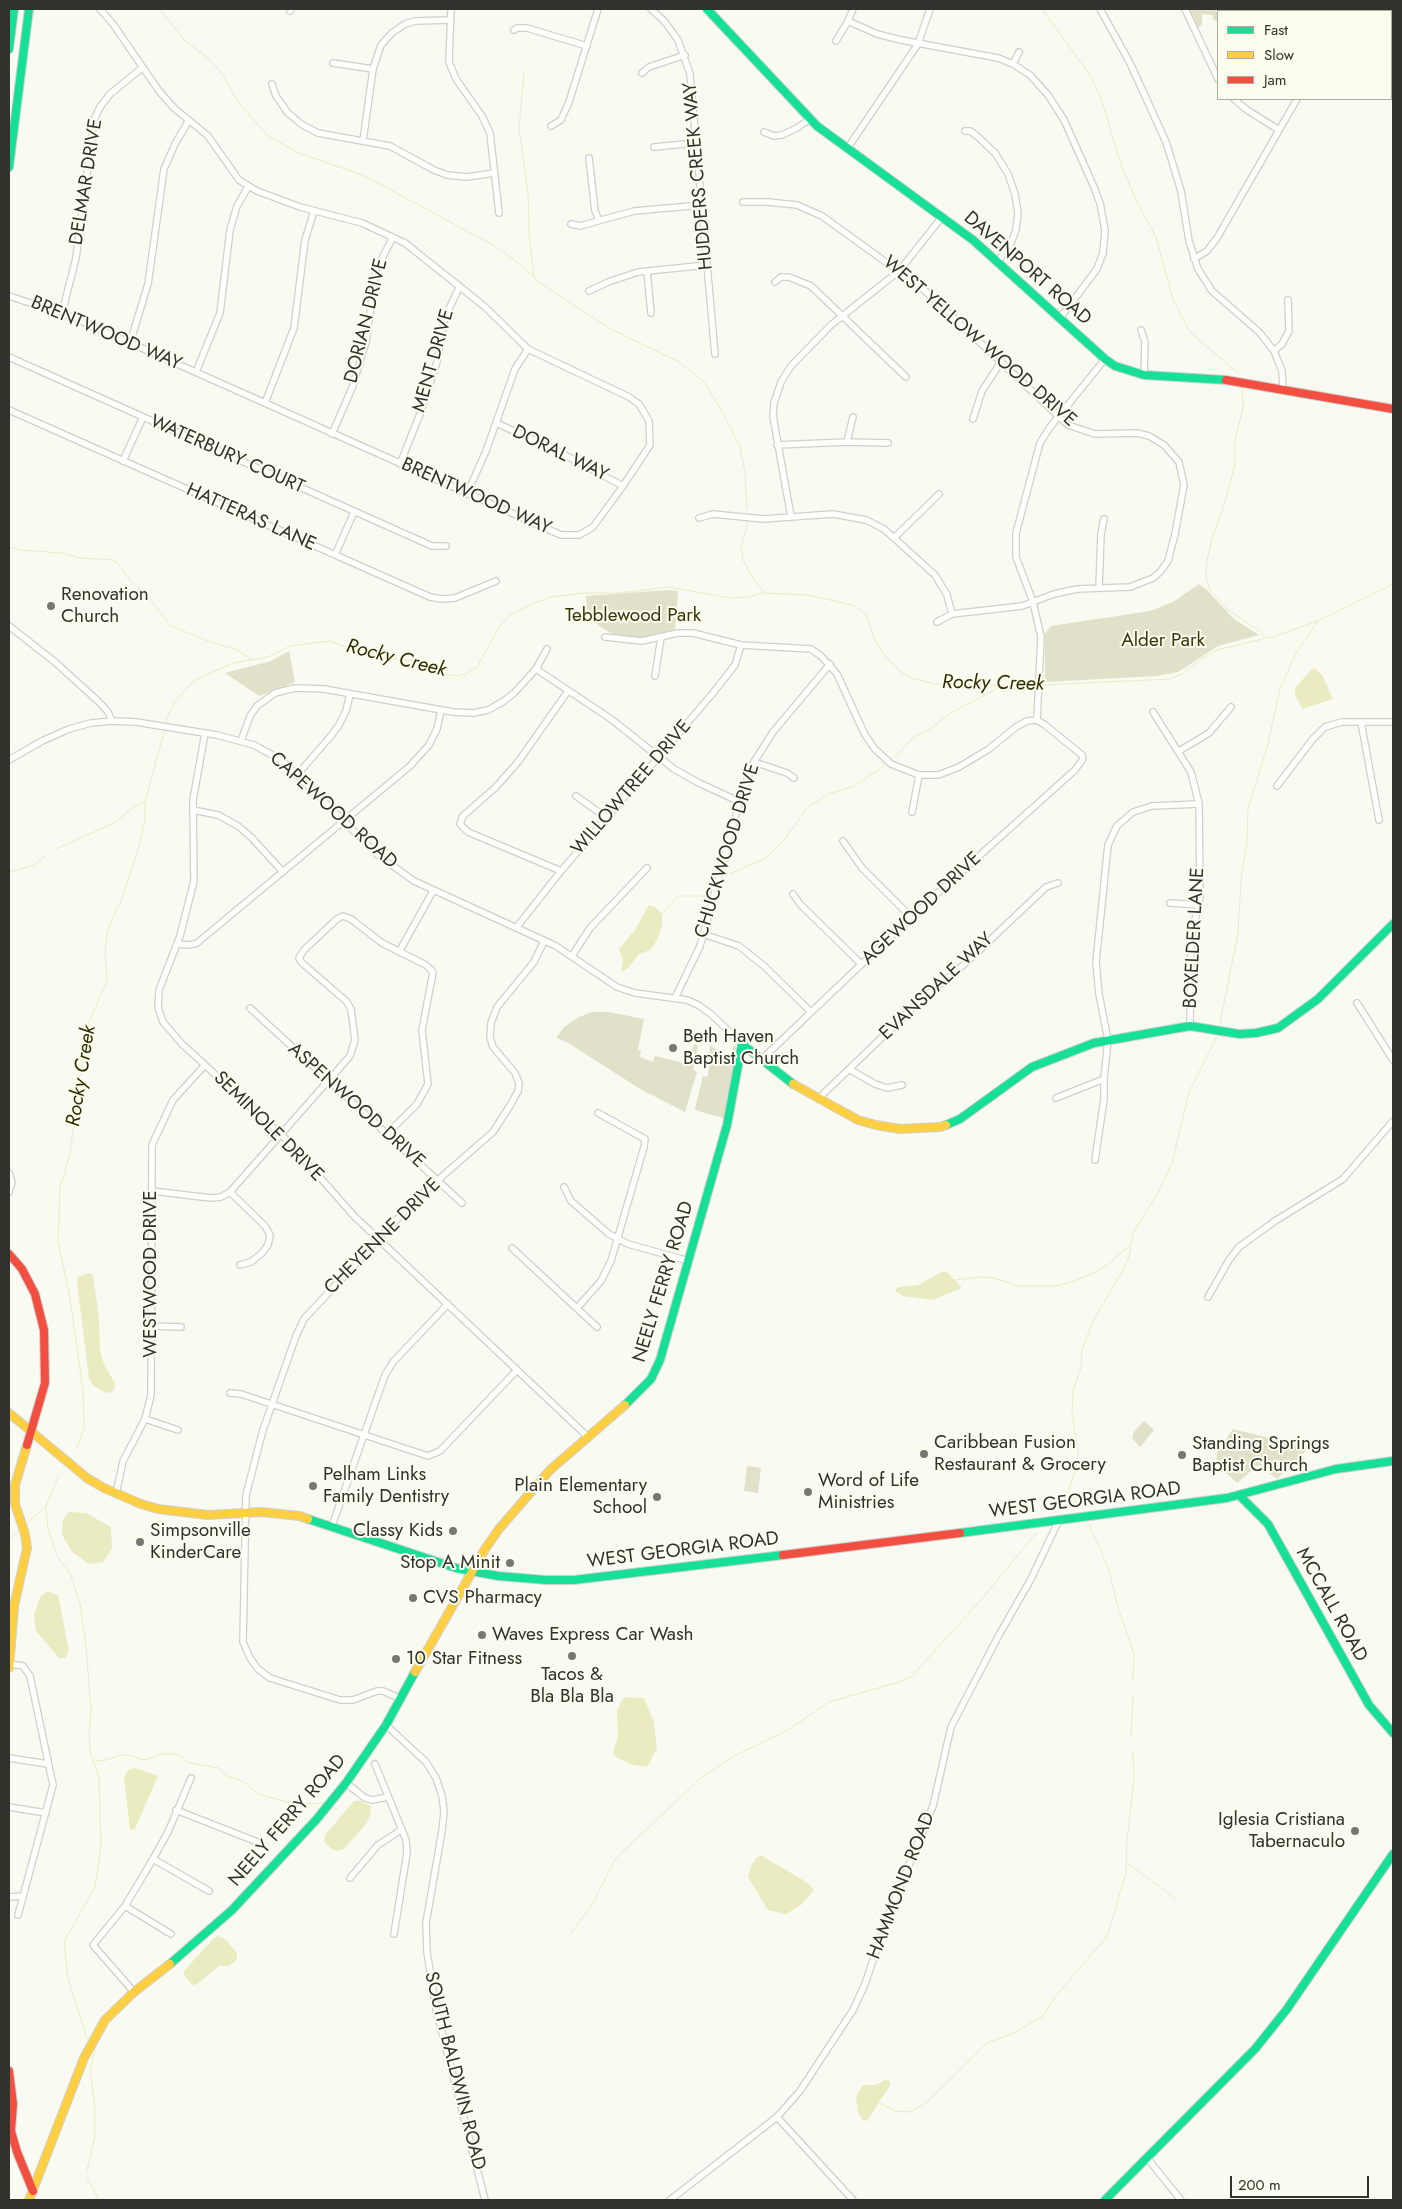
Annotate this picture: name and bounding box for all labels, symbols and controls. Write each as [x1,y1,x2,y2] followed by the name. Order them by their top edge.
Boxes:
[1217,10,1392,100] legend
[1264,19,1288,41] text: Fast
[1264,44,1294,66] text: Slow
[1264,69,1287,91] text: Jam
[679,81,719,271] street label: HUDDERS CREEK WAY
[66,117,108,247] street label: DELMAR DRIVE
[958,207,1096,331] street label: DAVENPORT ROAD
[877,252,1081,432] street label: WEST YELLOW WOOD DRIVE
[341,256,393,386] street label: DORIAN DRIVE
[27,292,185,376] street label: BRENTWOOD WAY
[408,307,460,415] street label: MENT DRIVE
[146,411,308,499] street label: WATERBURY COURT
[508,421,612,487] street label: DORAL WAY
[397,454,555,540] street label: BRENTWOOD WAY
[183,479,319,557] street label: HATTERAS LANE
[61,584,149,628] place label: Renovation Church
[45,600,57,612] marker: Renovation Church
[565,605,701,627] park label: Tebblewood Park
[1121,630,1205,652] park label: Alder Park
[343,635,449,683] water label: Rocky Creek
[942,671,1044,697] water label: Rocky Creek
[567,716,697,860] street label: WILLOWTREE DRIVE
[264,748,402,874] street label: CAPEWOOD ROAD
[691,761,765,941] street label: CHUCKWOOD DRIVE
[857,848,987,970] street label: AGEWOOD DRIVE
[1180,867,1210,1009] street label: BOXELDER LANE
[875,928,999,1046] street label: EVANSDALE WAY
[62,1024,102,1128] water label: Rocky Creek
[683,1026,799,1070] place label: Beth Haven Baptist Church
[283,1038,429,1174] street label: ASPENWOOD DRIVE
[667,1042,679,1054] marker: Beth Haven Baptist Church
[208,1067,328,1187] street label: SEMINOLE DRIVE
[320,1174,446,1300] street label: CHEYENNE DRIVE
[140,1190,162,1358] street label: WESTWOOD DRIVE
[629,1199,699,1365] street label: NEELY FERRY ROAD
[934,1432,1106,1476] place label: Caribbean Fusion Restaurant & Grocery
[1192,1433,1330,1477] place label: Standing Springs Baptist Church
[918,1448,930,1460] marker: Caribbean Fusion Restaurant & Grocery
[1176,1449,1188,1461] marker: Standing Springs Baptist Church
[323,1464,449,1508] place label: Pelham Links Family Dentistry
[818,1470,919,1514] place label: Word of Life Ministries
[514,1475,647,1519] place label: Plain Elementary School
[988,1478,1182,1524] street label: WEST GEORGIA ROAD
[307,1480,319,1492] marker: Pelham Links Family Dentistry
[802,1486,814,1498] marker: Word of Life Ministries
[651,1491,663,1503] marker: Plain Elementary School
[150,1520,251,1564] place label: Simpsonville KinderCare
[353,1520,443,1542] place label: Classy Kids
[447,1525,459,1537] marker: Classy Kids
[586,1528,780,1574] street label: WEST GEORGIA ROAD
[134,1536,146,1548] marker: Simpsonville KinderCare
[1290,1544,1372,1666] street label: MCCALL ROAD
[400,1552,500,1574] place label: Stop A Minit
[504,1557,516,1569] marker: Stop A Minit
[423,1587,542,1609] place label: CVS Pharmacy
[407,1592,419,1604] marker: CVS Pharmacy
[492,1624,694,1646] place label: Waves Express Car Wash
[476,1629,488,1641] marker: Waves Express Car Wash
[406,1648,522,1670] place label: 10 Star Fitness
[566,1650,578,1662] marker: Tacos & Bla Bla Bla
[390,1653,402,1665] marker: 10 Star Fitness
[530,1664,614,1708] place label: Tacos & Bla Bla Bla
[225,1750,351,1892] street label: NEELY FERRY ROAD
[863,1809,941,1963] street label: HAMMOND ROAD
[1218,1809,1345,1853] place label: Iglesia Cristiana Tabernaculo
[1349,1825,1361,1837] marker: Iglesia Cristiana Tabernaculo
[418,1969,490,2173] street label: SOUTH BALDWIN ROAD
[1232,2166,1371,2198] scale bar
[1238,2174,1281,2196] text: 200 m

